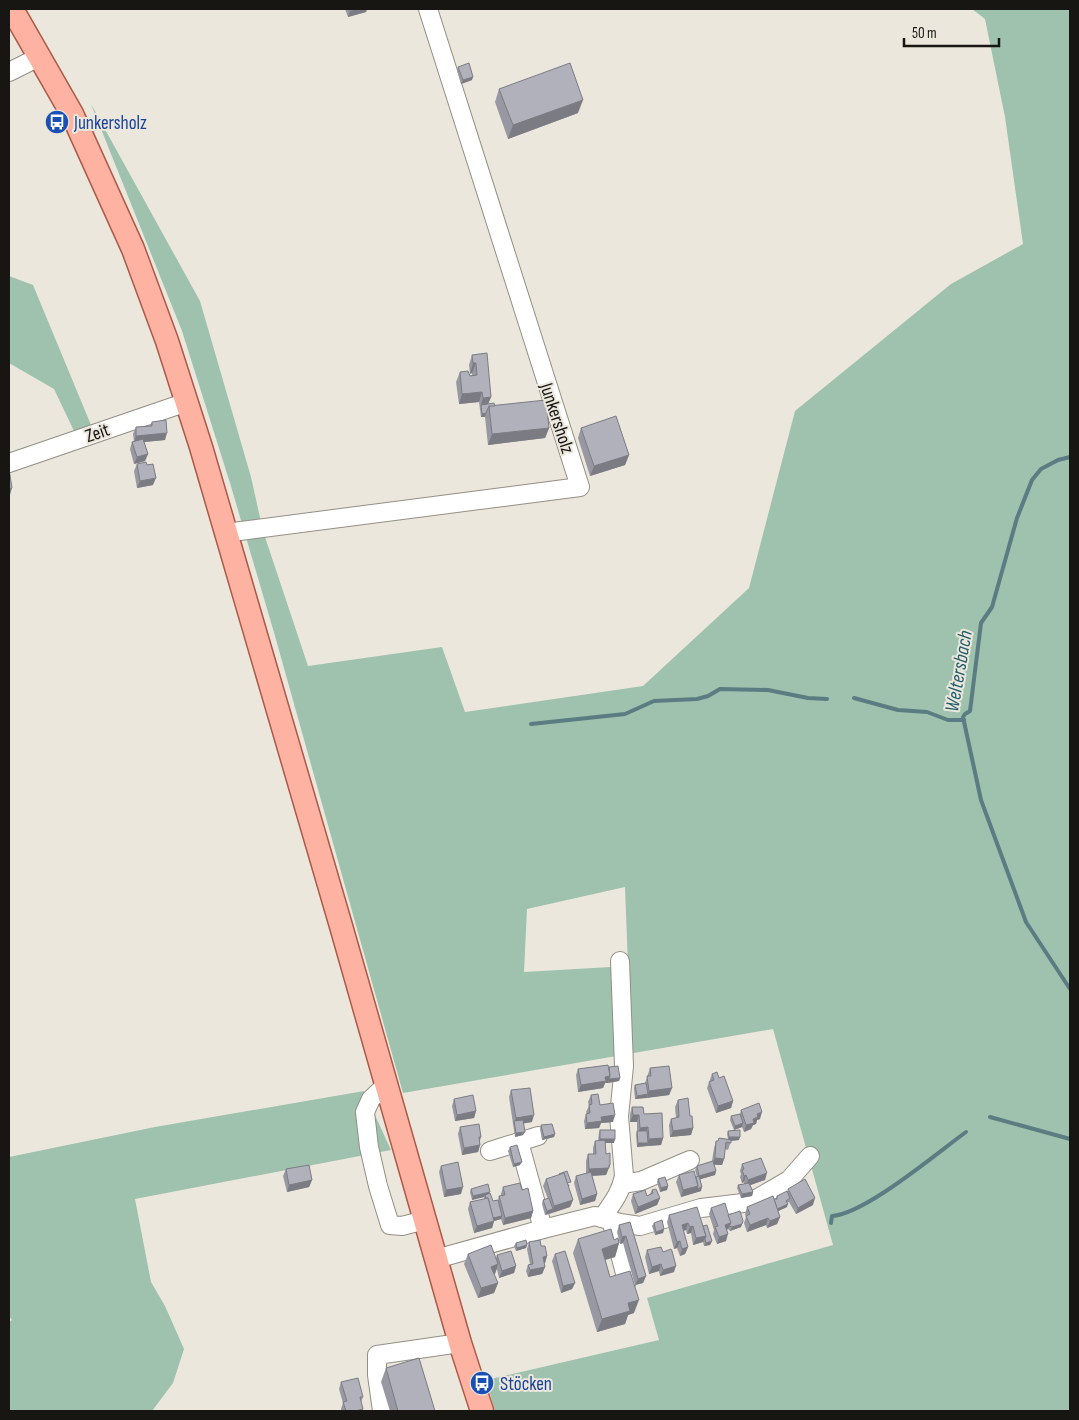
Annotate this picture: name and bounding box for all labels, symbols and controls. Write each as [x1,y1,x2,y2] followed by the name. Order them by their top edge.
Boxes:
[904,15,999,47] scale bar
[912,24,937,43] text: 50 m
[44,109,70,135] bus stop icon: Junkersholz
[73,112,147,135] place label: Junkersholz
[534,379,579,457] street label: Junkersholz
[82,418,113,448] street label: Zeit
[940,629,978,714] water label: Weltersbach
[469,1370,495,1396] bus stop icon: Stöcken
[500,1373,552,1396] place label: Stöcken

